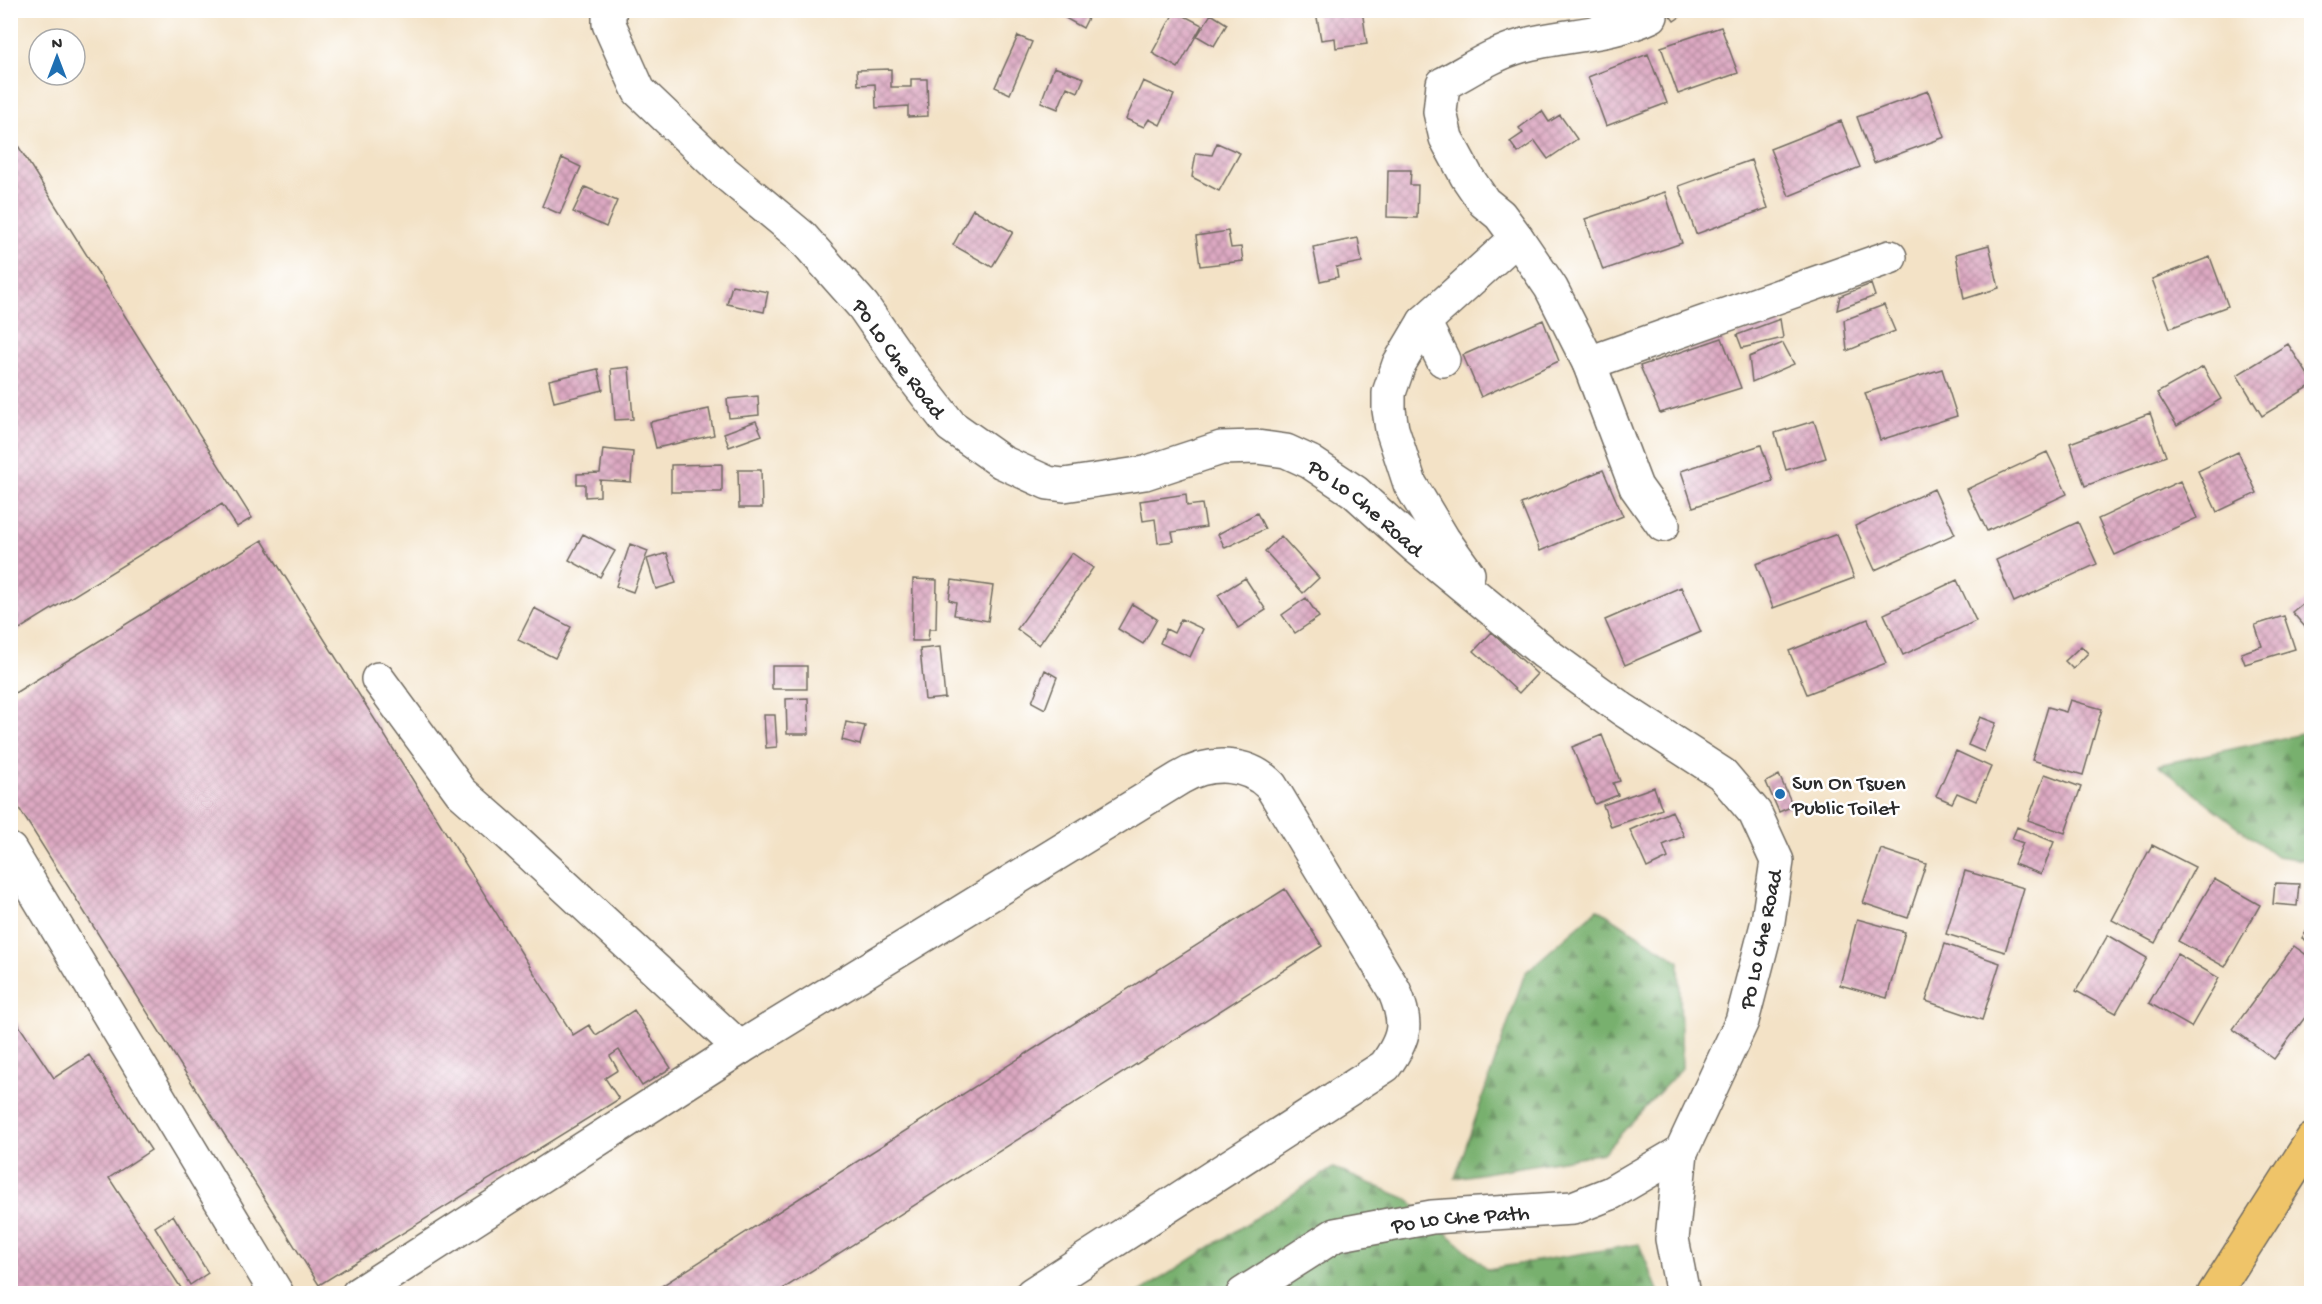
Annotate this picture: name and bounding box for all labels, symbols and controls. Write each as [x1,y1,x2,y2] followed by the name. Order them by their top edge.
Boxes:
[27,27,87,87] north arrow
[52,36,63,55] text: N
[845,294,951,427] street label: Po Lo Che Road
[1301,455,1429,566] street label: Po Lo Che Road
[1791,772,1906,823] place label: Sun On Tsuen Public Toilet
[1773,787,1787,801] marker: Sun On Tsuen Public Toilet
[1735,866,1791,1013] street label: Po Lo Che Road
[1389,1202,1531,1241] street label: Po Lo Che Path

